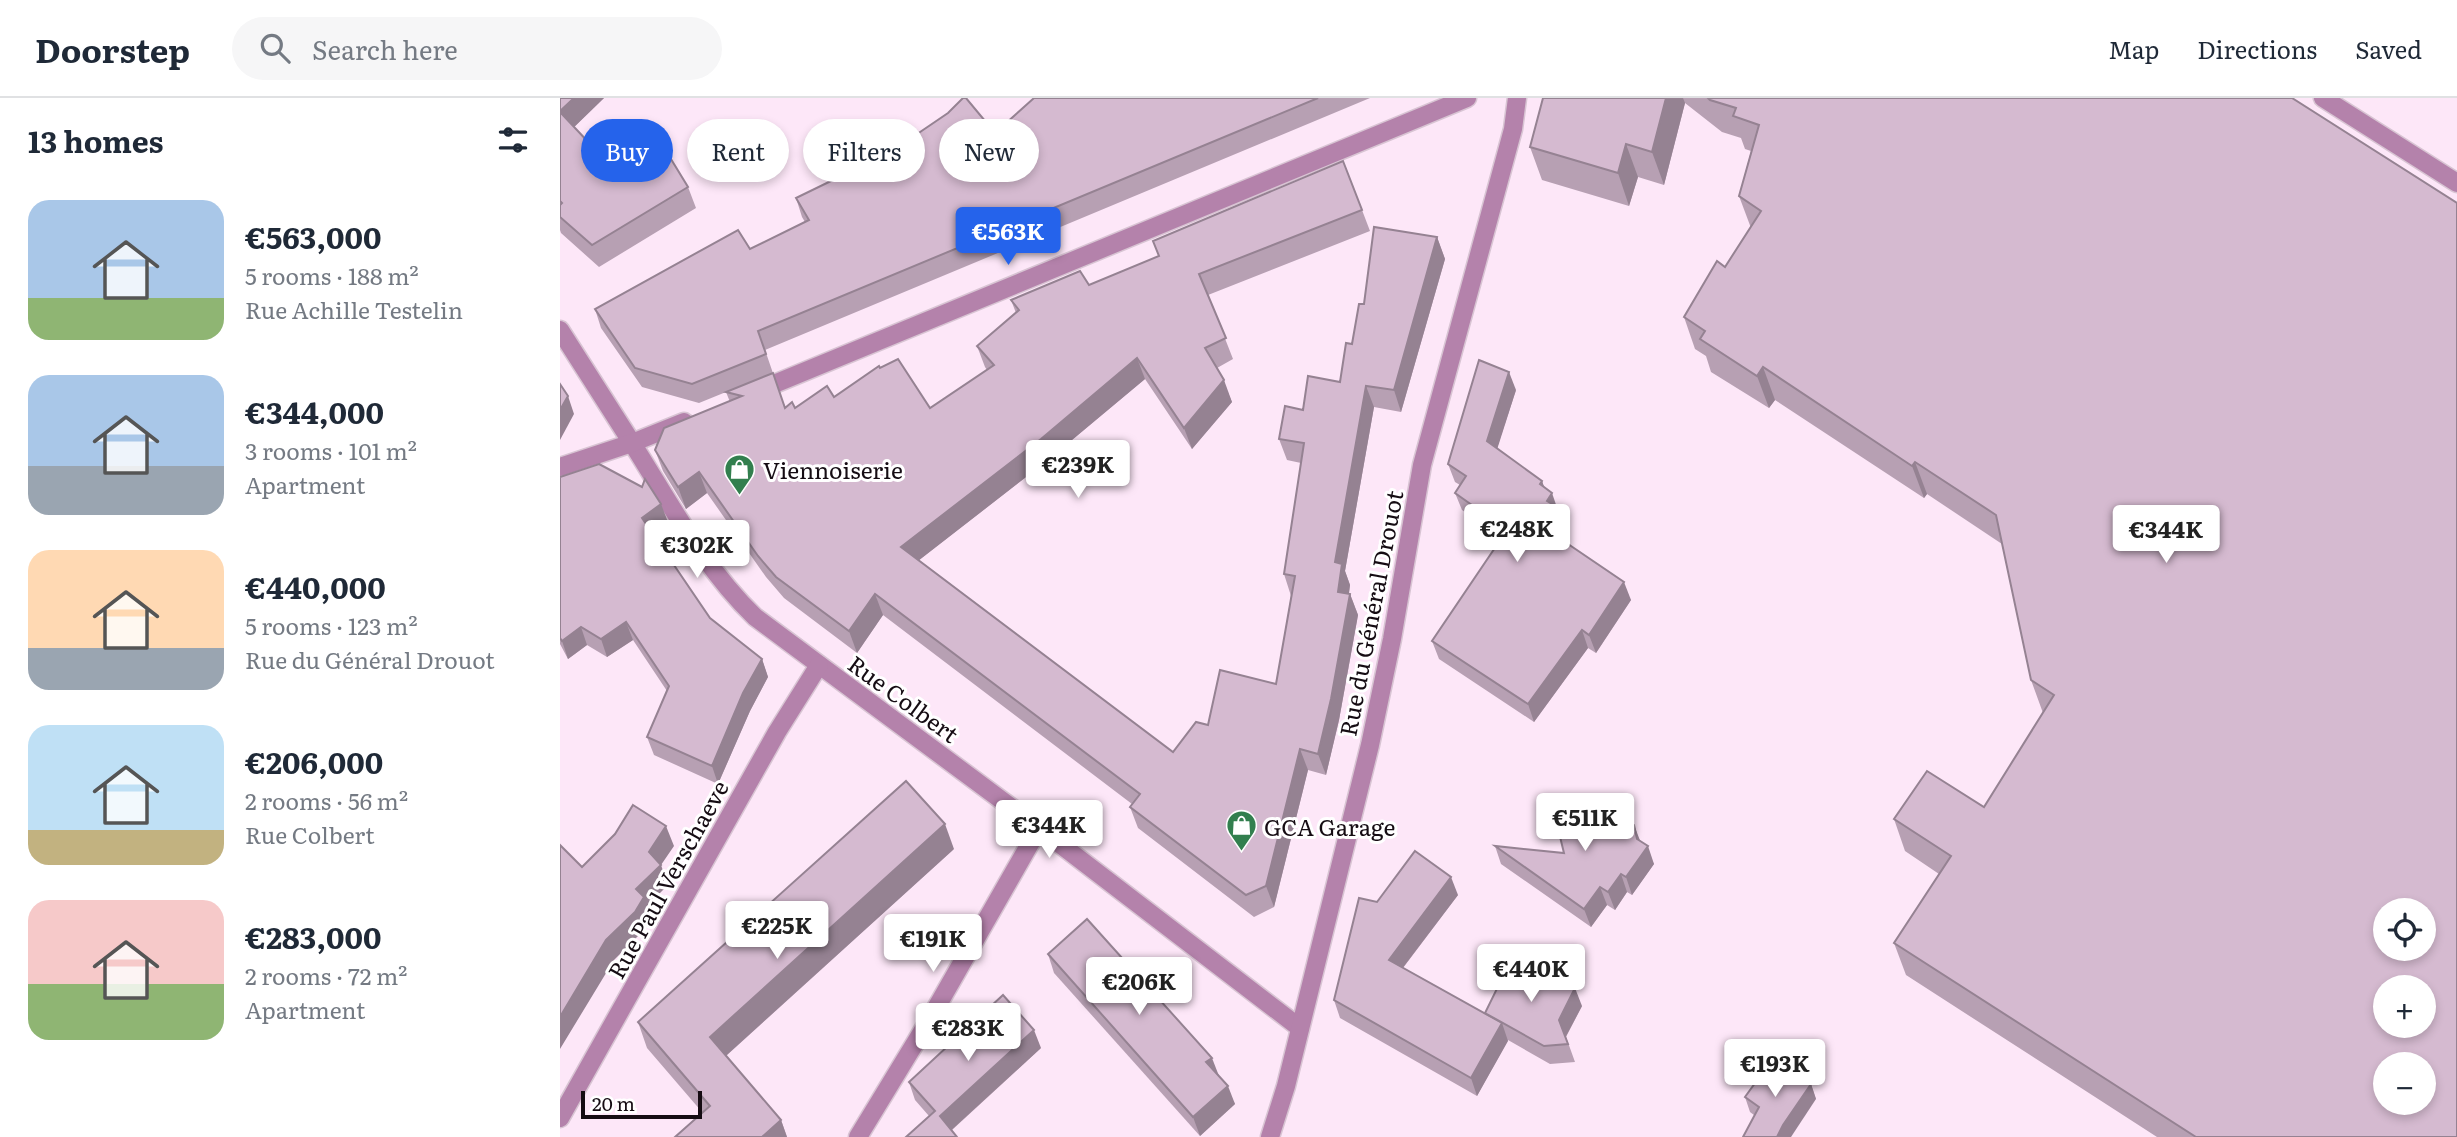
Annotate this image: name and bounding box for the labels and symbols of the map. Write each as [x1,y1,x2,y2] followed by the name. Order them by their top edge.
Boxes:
[959,208,1057,267] pin: €563K
[1029,440,1127,500] pin: €239K
[723,452,757,496] shop icon: Viennoiserie
[763,452,903,486] place label: Viennoiserie
[1329,487,1411,739] street label: Rue du Général Drouot
[1468,504,1566,564] pin: €248K
[2117,505,2215,565] pin: €344K
[648,520,746,580] pin: €302K
[842,646,967,750] street label: Rue Colbert
[598,773,736,984] street label: Rue Paul Verschaeve
[1536,794,1634,853] pin: €511K
[1000,800,1098,860] pin: €344K
[1224,809,1258,853] shop icon: GCA Garage
[1264,809,1395,843] place label: GCA Garage
[728,902,826,961] pin: €225K
[884,914,982,974] pin: €191K
[1482,944,1580,1004] pin: €440K
[1090,958,1188,1017] pin: €206K
[919,1004,1017,1063] pin: €283K
[1726,1040,1824,1099] pin: €193K
[581,1088,702,1120] scale bar

